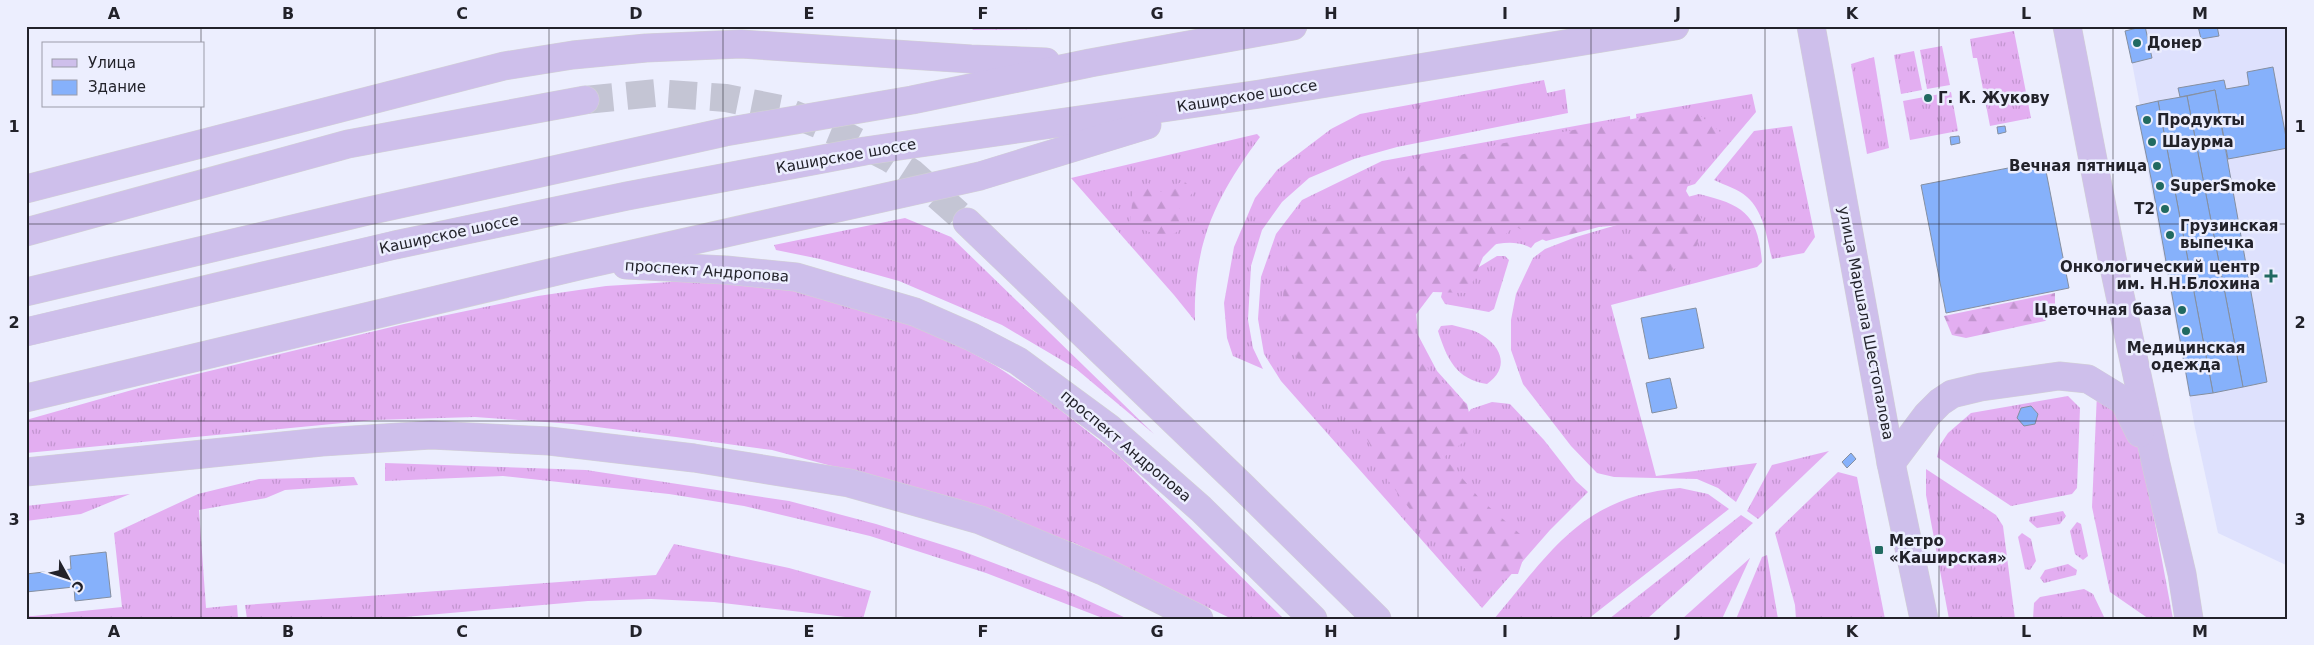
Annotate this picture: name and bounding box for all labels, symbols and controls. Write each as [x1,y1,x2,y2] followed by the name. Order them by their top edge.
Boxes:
[108,4,121,23] text: A
[282,4,294,23] text: B
[456,4,468,23] text: C
[629,4,643,23] text: D
[804,4,814,23] text: E
[978,4,988,23] text: F
[1150,4,1164,23] text: G
[1324,4,1338,23] text: H
[1502,4,1508,23] text: I
[1674,4,1681,23] text: J
[1846,4,1859,23] text: K
[2021,4,2031,23] text: L
[2192,4,2208,23] text: M
[2147,34,2202,52] place label: Донер
[2131,37,2143,49] marker: Донер
[42,42,205,108] legend
[88,54,136,72] text: Улица
[1175,76,1319,116] street label: Каширское шоссе
[88,78,146,96] text: Здание
[1938,89,2050,107] place label: Г. К. Жукову
[1922,92,1934,104] marker: Г. К. Жукову
[2157,111,2245,129] place label: Продукты
[2141,114,2153,126] marker: Продукты
[8,117,20,136] text: 1
[2294,117,2306,136] text: 1
[2162,133,2234,151] place label: Шаурма
[775,135,917,177] street label: Каширское шоссе
[2146,136,2158,148] marker: Шаурма
[2009,157,2147,175] place label: Вечная пятница
[2151,160,2163,172] marker: Вечная пятница
[2170,177,2276,195] place label: SuperSmoke
[2154,180,2166,192] marker: SuperSmoke
[2134,200,2155,218] place label: T2
[2159,203,2171,215] marker: T2
[1834,205,1898,441] street label: улица Маршала Шестопалова
[378,210,520,258] street label: Каширское шоссе
[2180,217,2279,252] place label: Грузинская выпечка
[2164,229,2176,241] marker: Грузинская выпечка
[624,256,790,286] street label: проспект Андропова
[2060,258,2260,293] place label: Онкологический центр им. Н.Н.Блохина
[2264,269,2278,283] marker: Онкологический центр им. Н.Н.Блохина
[2034,301,2172,319] place label: Цветочная база
[2176,304,2188,316] marker: Цветочная база
[8,313,20,332] text: 2
[2294,313,2306,332] text: 2
[2180,325,2192,337] marker: Медицинская одежда
[2127,339,2245,374] place label: Медицинская одежда
[1057,386,1195,506] street label: проспект Андропова
[8,510,20,529] text: 3
[2294,510,2306,529] text: 3
[1889,532,2007,567] place label: Метро «Каширская»
[1873,544,1885,556] marker: Метро «Каширская»
[42,552,92,602] north arrow
[69,577,87,595] text: С
[108,622,121,641] text: A
[282,622,294,641] text: B
[456,622,468,641] text: C
[629,622,643,641] text: D
[804,622,814,641] text: E
[978,622,988,641] text: F
[1150,622,1164,641] text: G
[1324,622,1338,641] text: H
[1502,622,1508,641] text: I
[1674,622,1681,641] text: J
[1846,622,1859,641] text: K
[2021,622,2031,641] text: L
[2192,622,2208,641] text: M

